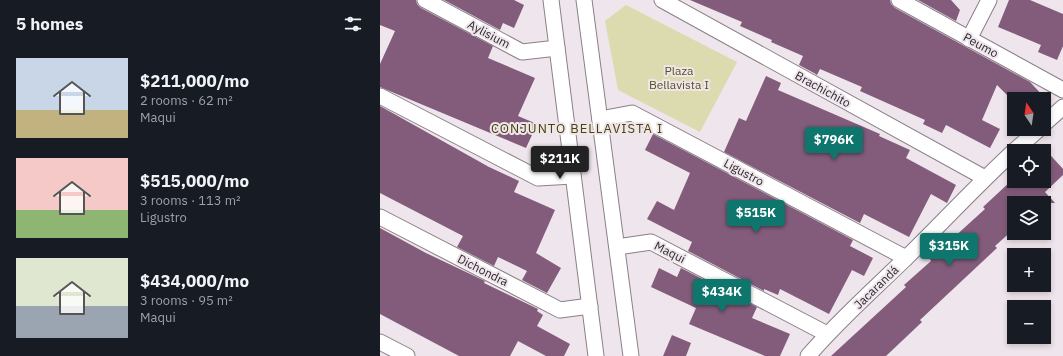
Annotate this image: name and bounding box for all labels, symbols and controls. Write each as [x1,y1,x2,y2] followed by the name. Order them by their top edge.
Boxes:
[16,13,83,35] text: 5 homes
[342,13,364,35] icon: filters
[465,17,513,51] street label: Aylisium
[961,29,1001,61] street label: Peumo
[649,63,709,92] park label: Plaza Bellavista I
[793,68,854,111] street label: Brachichito
[140,70,249,92] text: $211,000/mo
[48,74,96,122] icon: home
[140,92,233,109] text: 2 rooms · 62 m²
[1007,92,1051,136] north arrow
[1007,92,1051,344] map controls
[140,109,176,126] text: Maqui
[491,120,663,137] district label: CONJUNTO BELLAVISTA I
[806,127,862,161] pin: $796K
[814,131,854,148] text: $796K
[1007,144,1051,188] button: locate
[532,146,588,180] pin: $211K
[540,150,580,167] text: $211K
[721,155,767,189] street label: Ligustro
[140,170,249,192] text: $515,000/mo
[48,174,96,222] icon: home
[140,192,241,209] text: 3 rooms · 113 m²
[1007,196,1051,240] button: layers
[728,200,784,234] pin: $515K
[736,204,776,221] text: $515K
[140,209,187,226] text: Ligustro
[921,233,977,267] pin: $315K
[929,237,969,254] text: $315K
[652,238,688,266] street label: Maqui
[1007,248,1051,292] button: +
[455,251,512,289] street label: Dichondra
[851,262,902,312] street label: Jacarandá
[140,270,249,292] text: $434,000/mo
[48,274,96,322] icon: home
[694,279,750,313] pin: $434K
[702,283,742,300] text: $434K
[140,292,233,309] text: 3 rooms · 95 m²
[1007,300,1051,344] button: −
[140,309,176,326] text: Maqui

